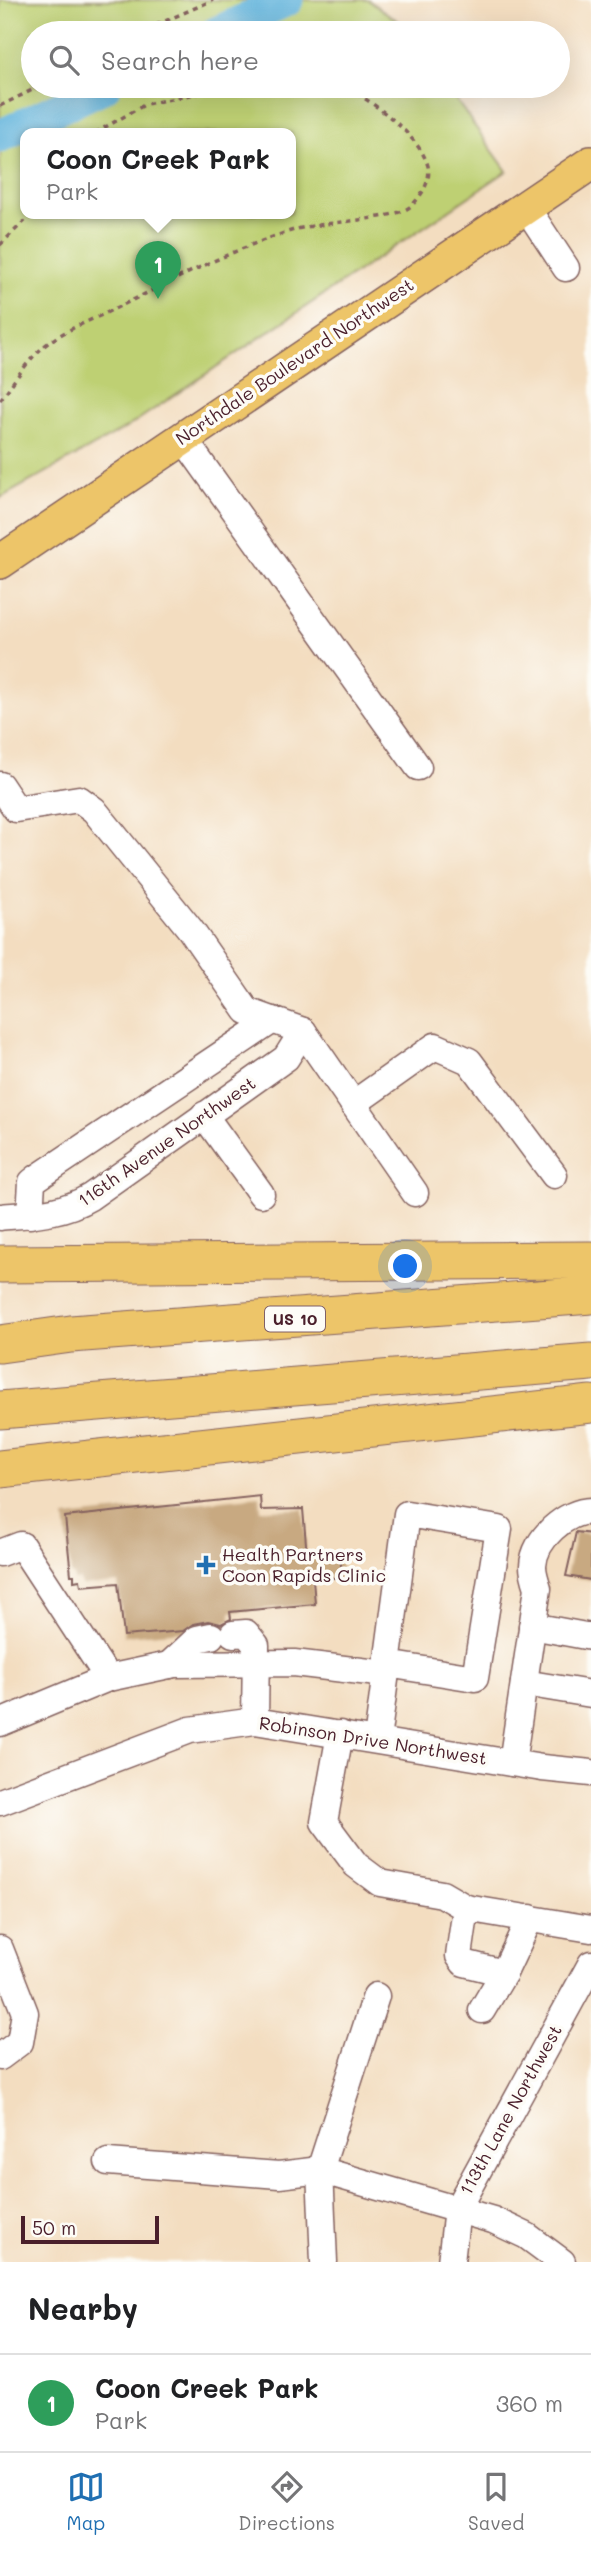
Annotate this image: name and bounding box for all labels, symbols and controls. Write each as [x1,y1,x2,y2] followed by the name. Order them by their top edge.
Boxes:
[21,21,570,98] search box
[45,41,83,79] icon: search
[101,43,259,77] text: Search here
[20,128,296,219] popup
[46,142,270,176] text: Coon Creek Park
[46,176,98,206] text: Park
[135,241,181,299] pin: 1
[171,272,418,450] street label: Northdale Boulevard Northwest
[73,1071,260,1212] street label: 116th Avenue Northwest
[388,1249,422,1283] your location
[265,1306,325,1331] road number: US 10
[222,1542,386,1587] place label: Health Partners Coon Rapids Clinic
[196,1555,216,1575] marker: Health Partners Coon Rapids Clinic
[257,1710,489,1770] street label: Robinson Drive Northwest
[453,2020,567,2199] street label: 113th Lane Northwest
[21,2213,159,2245] scale bar
[32,2215,76,2240] text: 50 m
[28,2288,138,2328] text: Nearby
[95,2371,319,2405] text: Coon Creek Park
[46,2388,56,2418] text: 1
[496,2388,563,2418] text: 360 m
[95,2405,147,2435] text: Park
[67,2468,105,2535] tab: Map
[238,2468,335,2535] tab: Directions
[468,2468,524,2535] tab: Saved

